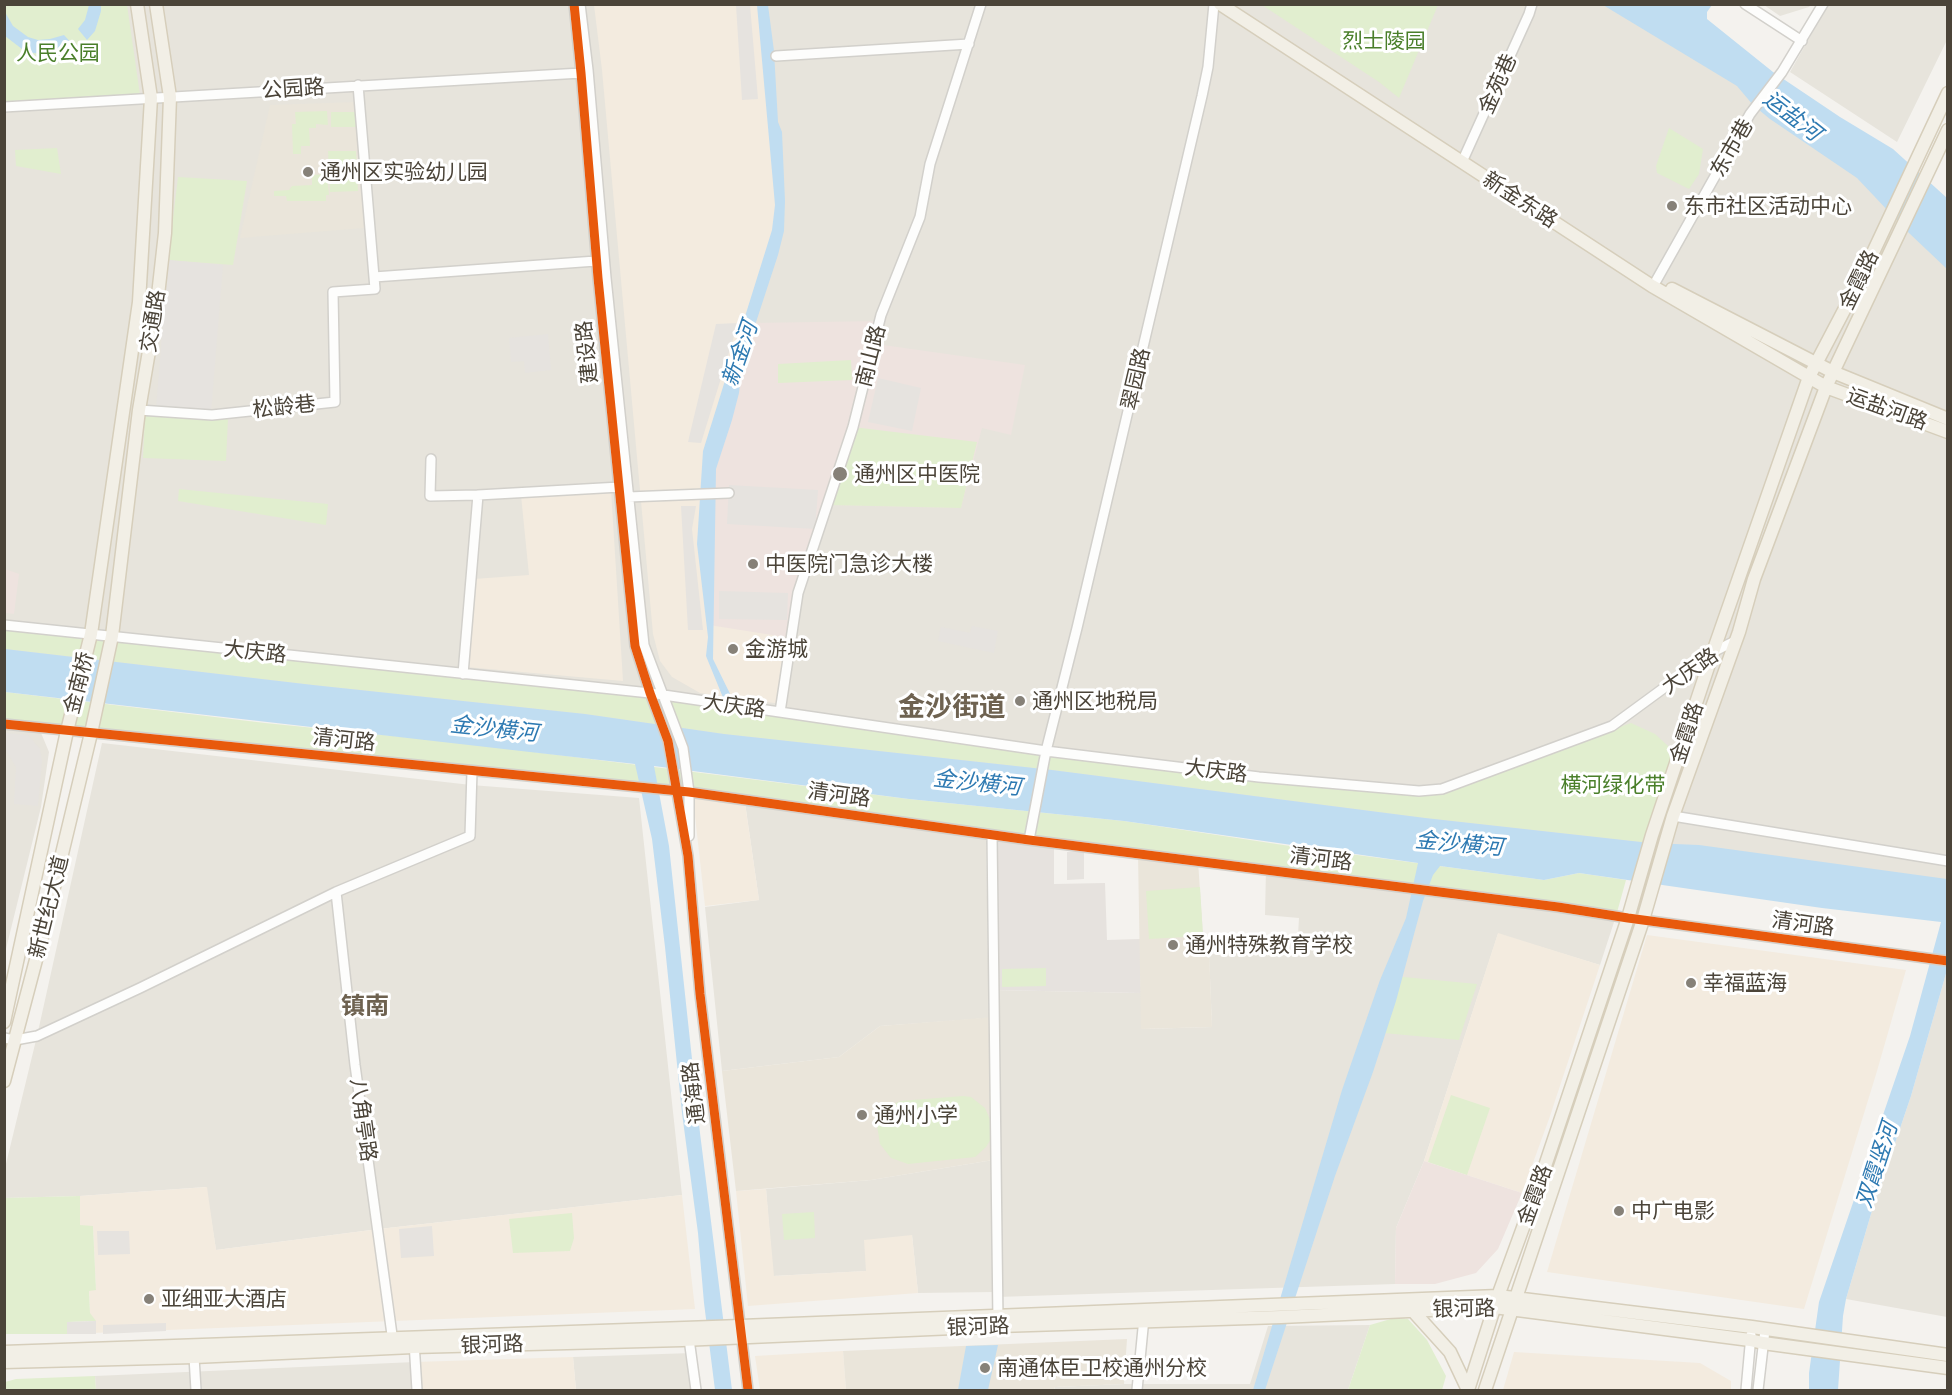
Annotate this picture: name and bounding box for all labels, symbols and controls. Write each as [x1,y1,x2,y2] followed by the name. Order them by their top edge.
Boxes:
[1342,28,1426,54] park label: 烈士陵园
[16,40,100,66] park label: 人民公园
[1474,50,1522,118] street label: 金苑巷
[261,74,325,104] street label: 公园路
[1758,85,1826,147] water label: 运盐河
[1705,114,1759,182] street label: 东市巷
[320,159,488,185] place label: 通州区实验幼儿园
[301,165,315,179] marker: 通州区实验幼儿园
[1478,167,1562,233] street label: 新金东路
[1684,193,1852,219] place label: 东市社区活动中心
[1665,199,1679,213] marker: 东市社区活动中心
[1834,246,1884,314] street label: 金霞路
[136,288,170,354] street label: 交通路
[571,319,603,385] street label: 建设路
[717,319,763,389] water label: 新金河
[851,322,891,390] street label: 南山路
[1117,345,1155,413] street label: 翠园路
[1843,383,1931,435] street label: 运盐河路
[251,391,317,423] street label: 松龄巷
[854,461,980,487] place label: 通州区中医院
[831,465,849,483] marker: 通州区中医院
[765,551,933,577] place label: 中医院门急诊大楼
[746,557,760,571] marker: 中医院门急诊大楼
[222,636,288,668] street label: 大庆路
[745,636,808,662] place label: 金游城
[726,642,740,656] marker: 金游城
[1657,643,1723,699] street label: 大庆路
[59,649,99,717] street label: 金南桥
[1032,688,1158,714] place label: 通州区地税局
[701,689,767,723] street label: 大庆路
[898,691,1006,723] district label: 金沙街道
[1013,694,1027,708] marker: 通州区地税局
[1665,699,1709,767] street label: 金霞路
[449,711,539,747] water label: 金沙横河
[311,724,377,756] street label: 清河路
[1183,755,1249,787] street label: 大庆路
[932,765,1022,801] water label: 金沙横河
[1561,772,1665,798] park label: 横河绿化带
[806,778,872,812] street label: 清河路
[1414,827,1504,861] water label: 金沙横河
[1288,843,1354,875] street label: 清河路
[24,853,74,961] street label: 新世纪大道
[1770,907,1836,941] street label: 清河路
[1185,932,1353,958] place label: 通州特殊教育学校
[1166,938,1180,952] marker: 通州特殊教育学校
[1703,970,1787,996] place label: 幸福蓝海
[1684,976,1698,990] marker: 幸福蓝海
[341,992,389,1020] district label: 镇南
[678,1060,710,1126] street label: 通海路
[345,1077,381,1163] street label: 八角亭路
[874,1102,958,1128] place label: 通州小学
[855,1108,869,1122] marker: 通州小学
[1851,1119,1903,1211] water label: 双霞竖河
[1512,1161,1558,1229] street label: 金霞路
[1631,1198,1715,1224] place label: 中广电影
[1612,1204,1626,1218] marker: 中广电影
[161,1286,287,1312] place label: 亚细亚大酒店
[142,1292,156,1306] marker: 亚细亚大酒店
[1432,1296,1496,1322] street label: 银河路
[946,1313,1010,1341] street label: 银河路
[460,1331,524,1359] street label: 银河路
[997,1355,1207,1381] place label: 南通体臣卫校通州分校
[978,1361,992,1375] marker: 南通体臣卫校通州分校

